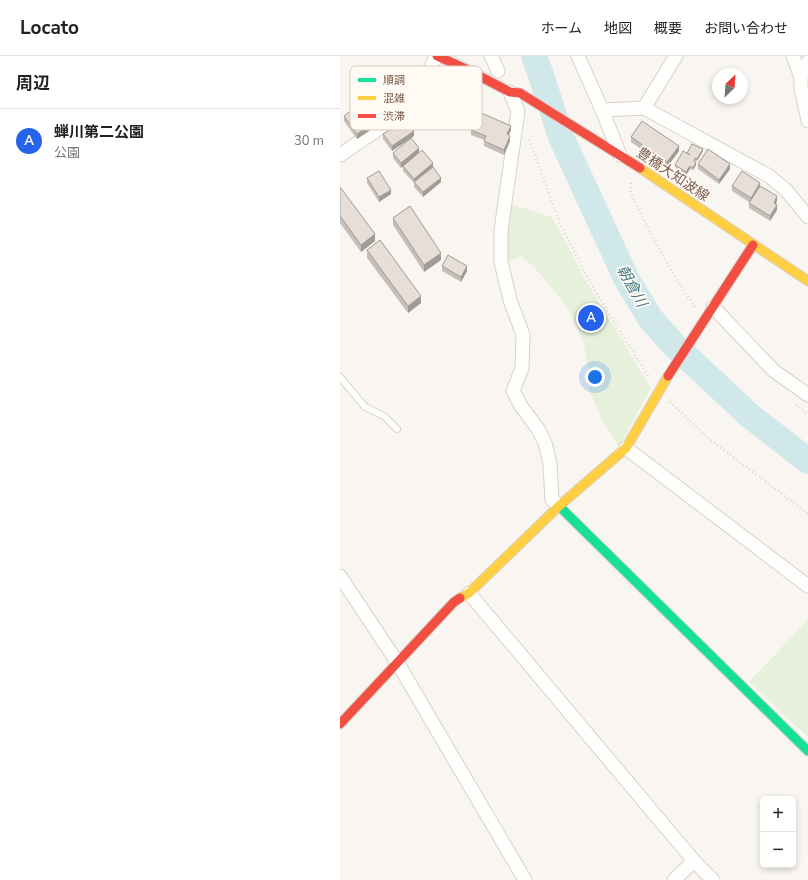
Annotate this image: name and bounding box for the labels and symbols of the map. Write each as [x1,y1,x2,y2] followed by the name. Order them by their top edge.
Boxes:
[350,66,482,130] legend
[712,68,748,104] north arrow
[383,73,405,88] text: 順調
[383,91,405,106] text: 混雑
[383,109,405,124] text: 渋滞
[633,143,713,206] street label: 豊橋大知波線
[612,261,653,312] water label: 朝倉川
[578,303,604,333] pin: A
[585,367,605,387] your location

